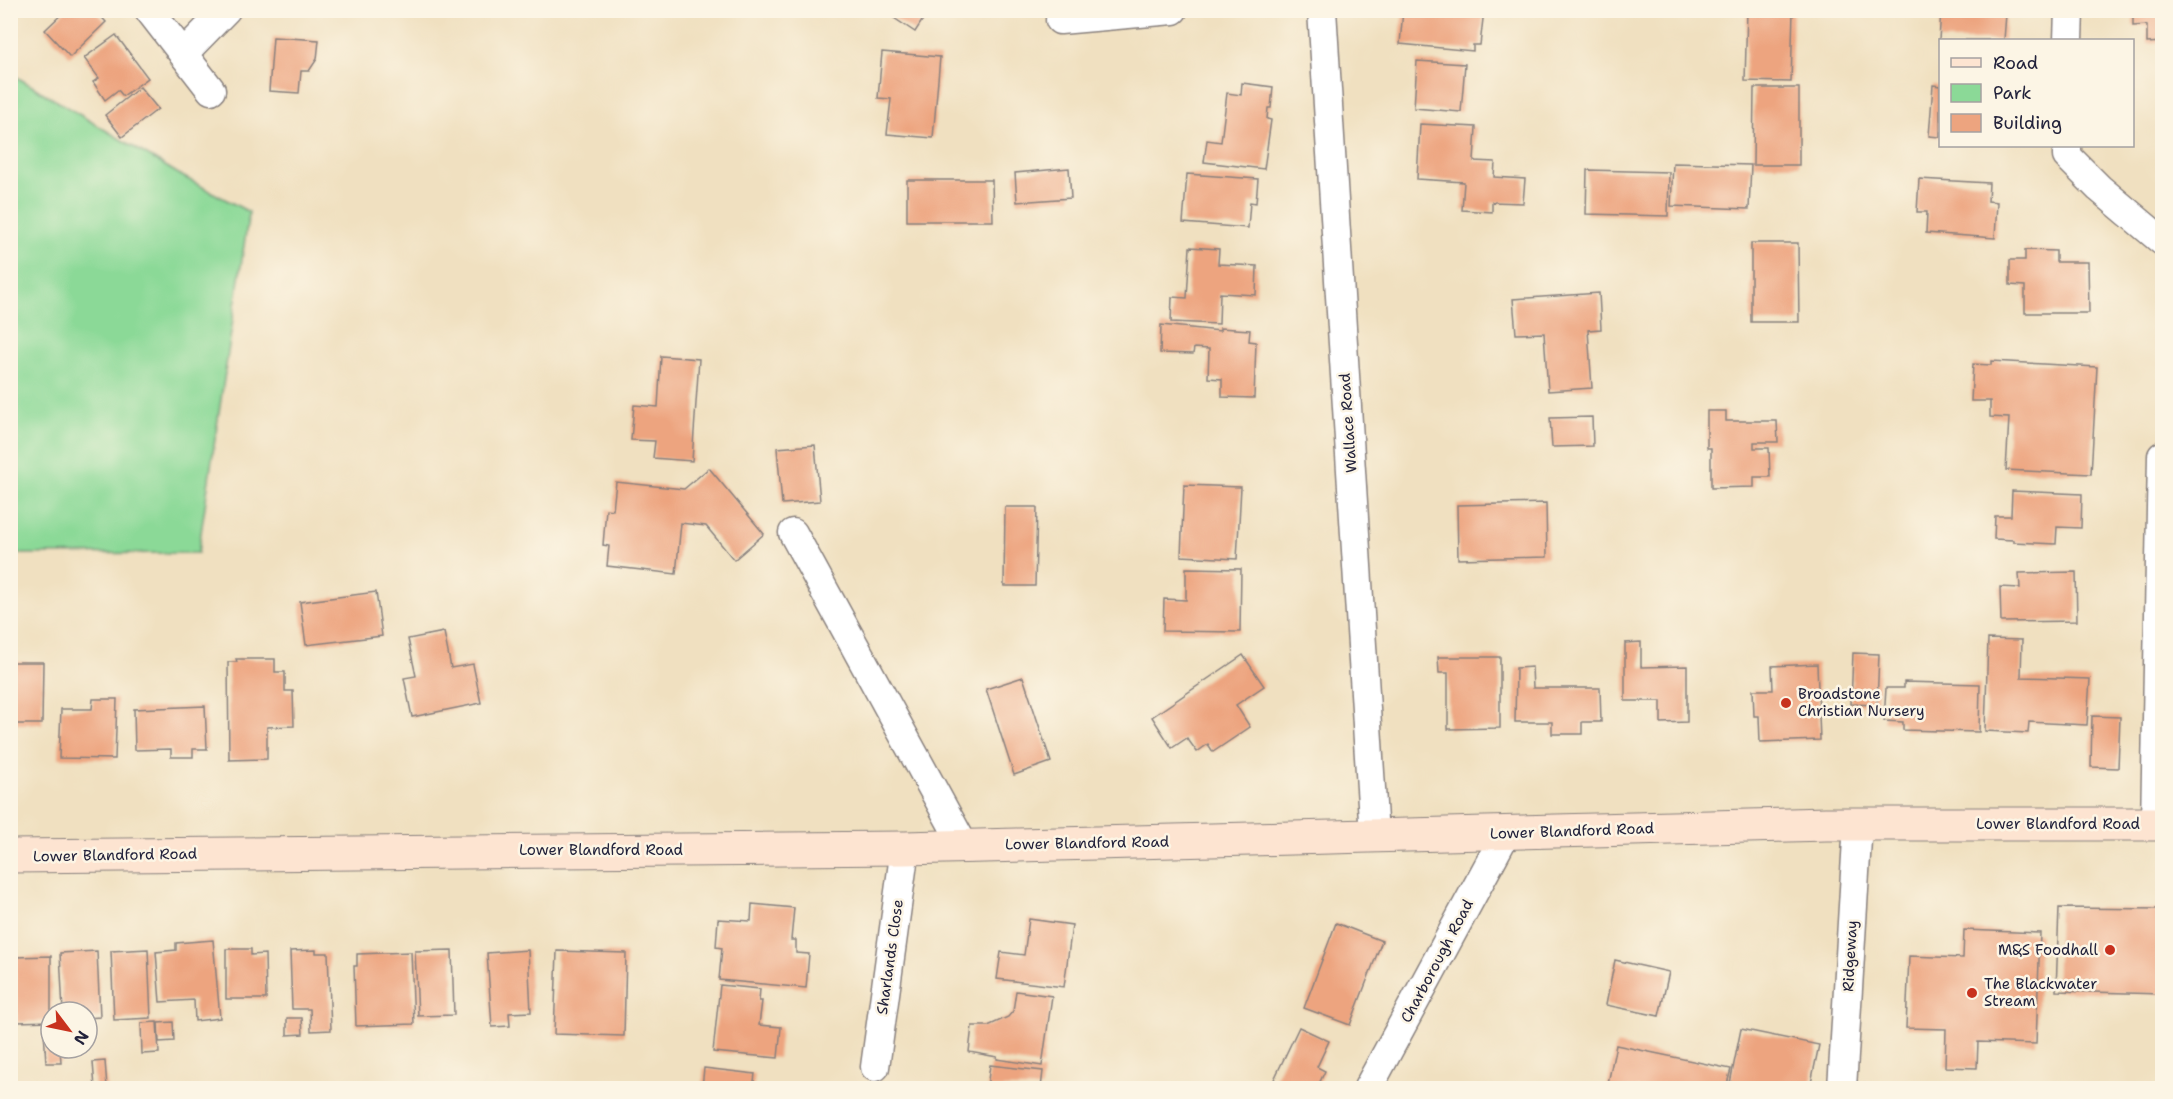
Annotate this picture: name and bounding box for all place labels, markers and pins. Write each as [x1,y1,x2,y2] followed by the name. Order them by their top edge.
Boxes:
[1798,684,1925,721] place label: Broadstone Christian Nursery
[1779,696,1793,710] marker: Broadstone Christian Nursery
[1998,940,2098,960] place label: M&S Foodhall
[2103,943,2117,957] marker: M&S Foodhall
[1984,974,2097,1011] place label: The Blackwater Stream
[1965,986,1979,1000] marker: The Blackwater Stream

